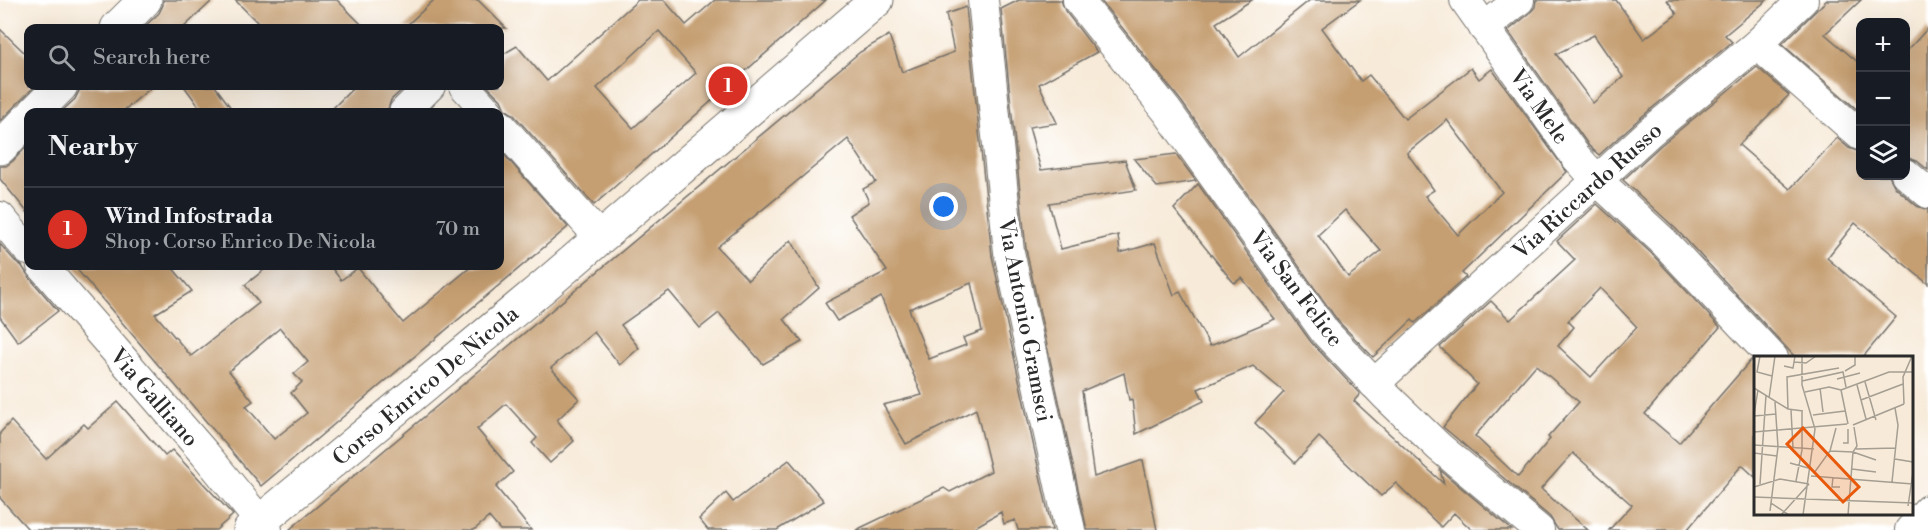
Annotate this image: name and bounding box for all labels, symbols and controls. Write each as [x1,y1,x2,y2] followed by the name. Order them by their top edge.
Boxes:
[1856,18,1910,180] map controls
[1856,18,1910,72] button: +
[24,24,504,90] search box
[45,41,78,74] icon: search
[93,44,210,71] text: Search here
[1503,63,1574,150] street label: Via Mele
[708,64,748,109] pin: 1
[1856,72,1910,126] button: −
[1507,117,1668,266] street label: Via Riccardo Russo
[1856,126,1910,180] button: layers
[48,131,138,163] text: Nearby
[929,192,958,221] your location
[105,203,273,230] text: Wind Infostrada
[991,215,1058,424] street label: Via Antonio Gramsci
[63,217,72,242] text: 1
[436,217,480,242] text: 70 m
[1243,225,1348,352] street label: Via San Felice
[105,230,376,255] text: Shop · Corso Enrico De Nicola
[327,300,525,472] street label: Corso Enrico De Nicola
[103,342,204,453] street label: Via Galliano
[1754,356,1913,515] inset map

